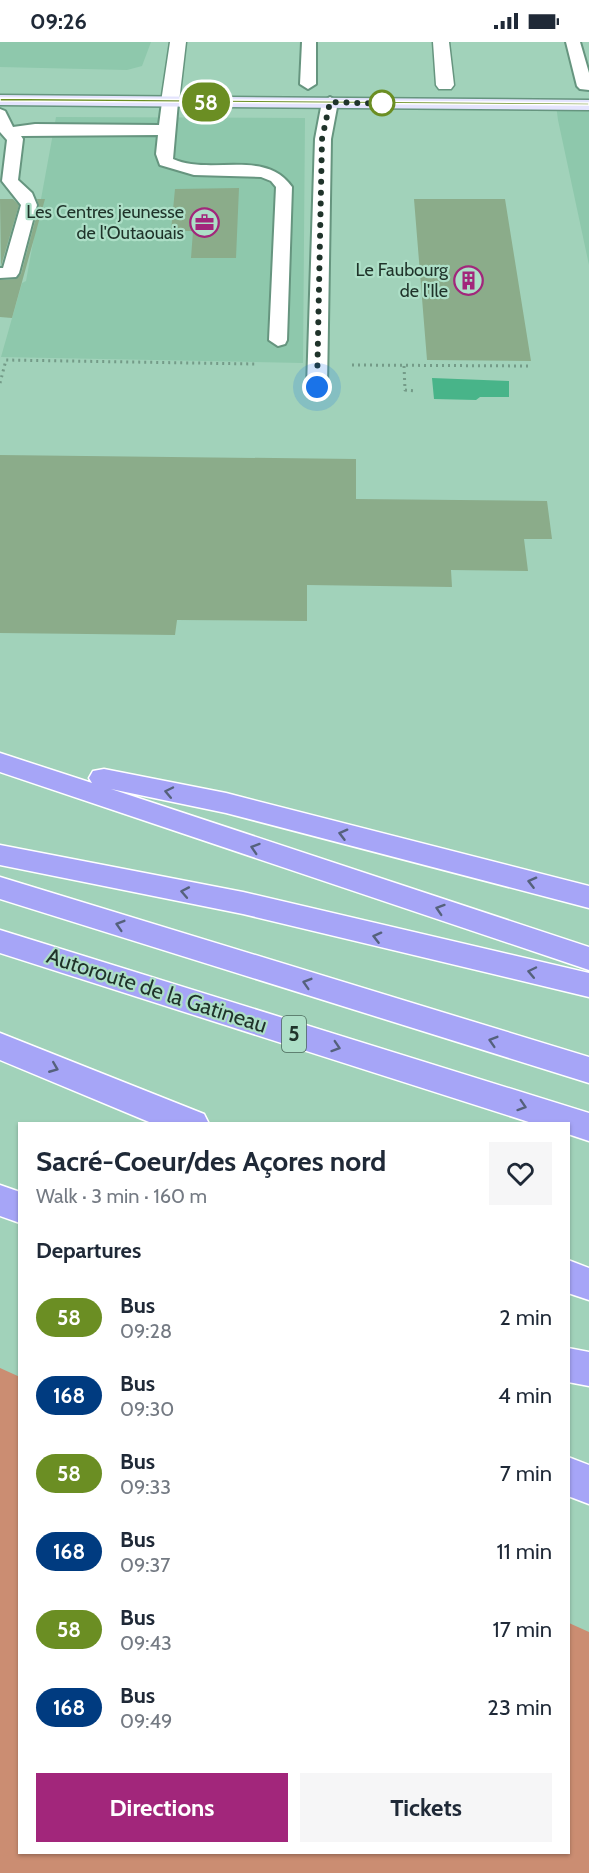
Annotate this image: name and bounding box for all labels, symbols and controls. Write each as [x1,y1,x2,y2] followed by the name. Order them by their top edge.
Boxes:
[30,8,87,35] text: 09:26
[179,82,233,122] line badge: 58
[194,90,218,115] text: 58
[369,90,395,116] unlabelled marker
[26,201,184,244] place label: Les Centres jeunesse de l'Outaouais
[189,206,221,238] office icon: Les Centres jeunesse de l'Outaouais
[356,259,449,302] place label: Le Faubourg de l'Ile
[453,264,485,296] building icon: Le Faubourg de l'Ile
[302,372,332,402] your location
[164,786,174,799] one-way arrow
[339,829,349,841] one-way arrow
[250,842,261,855] one-way arrow
[527,877,537,890] one-way arrow
[181,886,191,899] one-way arrow
[435,904,446,916] one-way arrow
[115,920,126,932] one-way arrow
[373,931,383,944] one-way arrow
[43,942,270,1039] street label: Autoroute de la Gatineau
[527,967,537,980] one-way arrow
[302,978,313,990] one-way arrow
[282,1016,306,1052] road number: 5
[488,1035,499,1048] one-way arrow
[330,1040,341,1052] one-way arrow
[48,1061,59,1073] one-way arrow
[516,1099,527,1111] one-way arrow
[489,1142,552,1205] button: heart
[36,1144,386,1178] text: Sacré-Coeur/des Açores nord
[36,1184,207,1208] text: Walk · 3 min · 160 m
[36,1237,141,1264] text: Departures
[120,1292,155,1319] text: Bus
[499,1304,552,1331] text: 2 min
[57,1305,81,1330] text: 58
[120,1319,172,1343] text: 09:28
[120,1370,155,1397] text: Bus
[498,1382,552,1409] text: 4 min
[53,1383,85,1408] text: 168
[120,1397,174,1421] text: 09:30
[120,1448,155,1475] text: Bus
[500,1460,552,1487] text: 7 min
[57,1461,81,1486] text: 58
[120,1475,171,1499] text: 09:33
[120,1526,155,1553] text: Bus
[496,1538,552,1565] text: 11 min
[53,1539,85,1564] text: 168
[120,1553,170,1577] text: 09:37
[120,1604,155,1631] text: Bus
[493,1616,552,1643] text: 17 min
[57,1617,81,1642] text: 58
[120,1631,172,1655] text: 09:43
[120,1682,155,1709] text: Bus
[487,1694,552,1721] text: 23 min
[53,1695,85,1720] text: 168
[120,1709,172,1733] text: 09:49
[36,1773,288,1842] button: Directions
[300,1773,552,1842] button: Tickets

